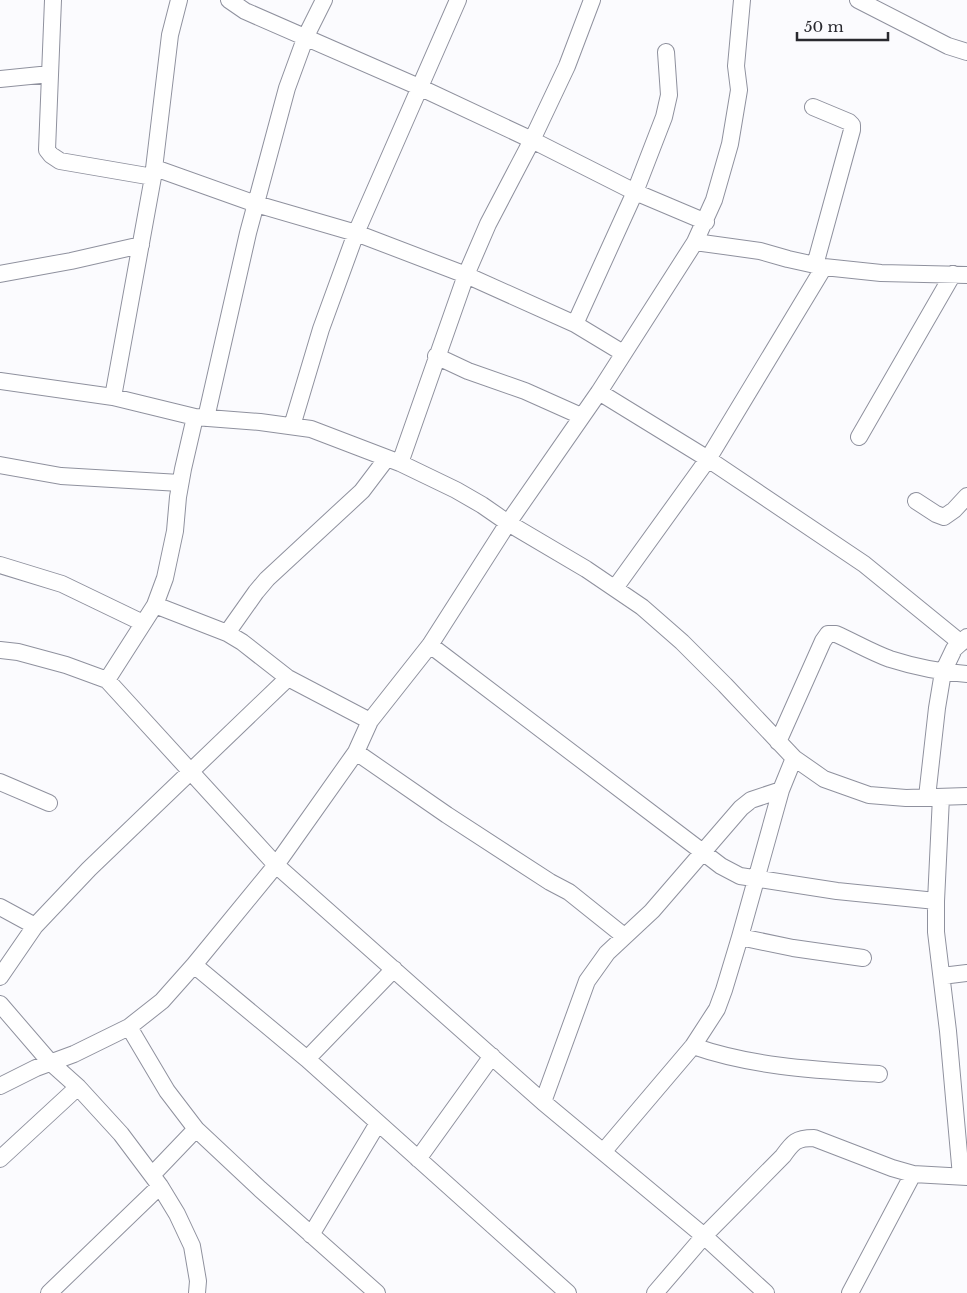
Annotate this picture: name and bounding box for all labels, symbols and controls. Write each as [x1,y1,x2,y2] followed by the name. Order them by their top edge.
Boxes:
[797,10,888,42] scale bar
[804,17,844,36] text: 50 m

